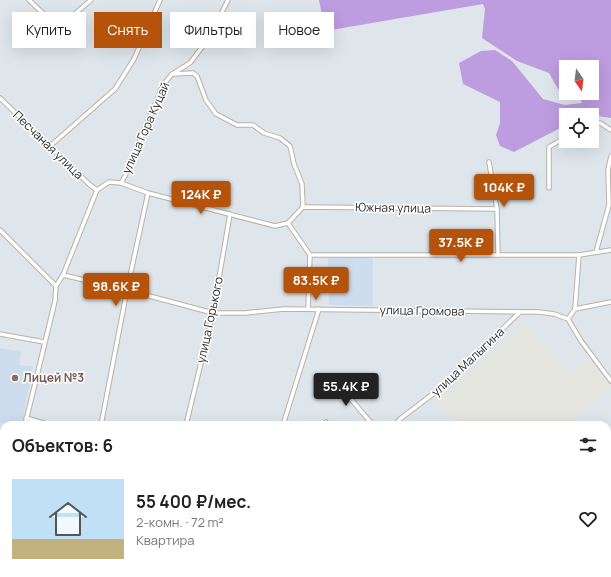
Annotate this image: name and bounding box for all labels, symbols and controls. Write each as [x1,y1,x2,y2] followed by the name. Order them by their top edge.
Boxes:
[12,12,86,48] chip: Купить
[94,12,162,48] chip: Снять
[170,12,256,48] chip: Фильтры
[264,12,334,48] chip: Новое
[559,60,599,100] north arrow
[559,60,599,148] map controls
[118,79,173,176] street label: улица Гора Куцай
[9,107,87,183] street label: Песчаная улица
[559,108,599,148] button: locate
[471,174,537,208] pin: 104K ₽
[483,178,525,196] text: 104K ₽
[168,181,234,215] pin: 124K ₽
[181,185,221,203] text: 124K ₽
[355,198,431,217] street label: Южная улица
[424,229,498,263] pin: 37.5K ₽
[438,233,484,251] text: 37.5K ₽
[279,267,353,301] pin: 83.5K ₽
[293,271,339,289] text: 83.5K ₽
[79,273,153,307] pin: 98.6K ₽
[192,275,227,365] street label: улица Горького
[92,277,140,295] text: 98.6K ₽
[379,301,465,320] street label: улица Громова
[427,323,508,400] street label: улица Малыгина
[23,369,84,386] place label: Лицей №3
[10,373,20,383] marker: Лицей №3
[309,373,383,407] pin: 55.4K ₽
[323,377,369,395] text: 55.4K ₽
[12,434,113,457] text: Объектов: 6
[577,434,599,456] icon: filters
[136,490,251,513] text: 55 400 ₽/мес.
[44,495,92,543] icon: home
[577,508,599,530] icon: heart
[136,513,224,531] text: 2-комн. · 72 m²
[136,531,195,549] text: Квартира

